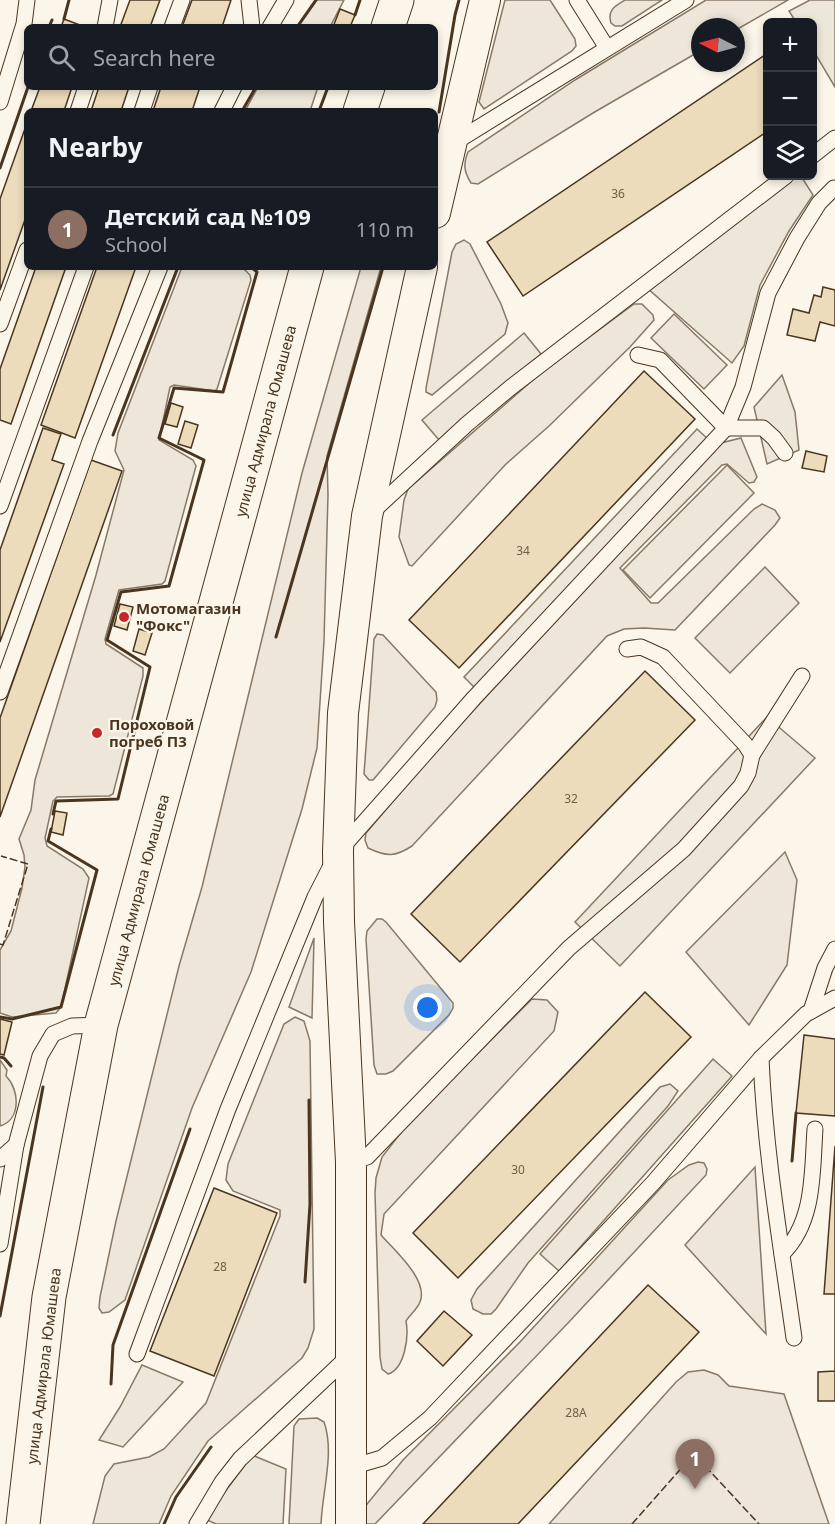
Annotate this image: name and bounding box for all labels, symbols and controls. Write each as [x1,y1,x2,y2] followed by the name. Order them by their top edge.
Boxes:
[691,18,745,72] north arrow
[763,18,817,180] map controls
[763,18,817,72] button: +
[24,24,438,90] search box
[45,41,78,74] icon: search
[93,42,215,72] text: Search here
[763,72,817,126] button: −
[763,126,817,180] button: layers
[48,129,143,165] text: Nearby
[611,185,625,202] house number: 36
[105,201,311,231] text: Детский сад №109
[62,216,73,243] text: 1
[356,216,414,243] text: 110 m
[105,231,167,258] text: School
[230,323,300,519] street label: улица Адмирала Юмашева
[516,542,530,559] house number: 34
[136,598,241,635] place label: Мотомагазин "Фокс"
[117,610,131,624] marker: Мотомагазин "Фокс"
[109,714,194,751] place label: Пороховой погреб П3
[90,726,104,740] marker: Пороховой погреб П3
[564,790,578,807] house number: 32
[103,792,173,988] street label: улица Адмирала Юмашева
[413,993,442,1022] your location
[511,1161,525,1178] house number: 30
[213,1258,227,1275] house number: 28
[21,1267,65,1465] street label: улица Адмирала Юмашева
[565,1404,587,1421] house number: 28А
[676,1440,714,1489] pin: 1

